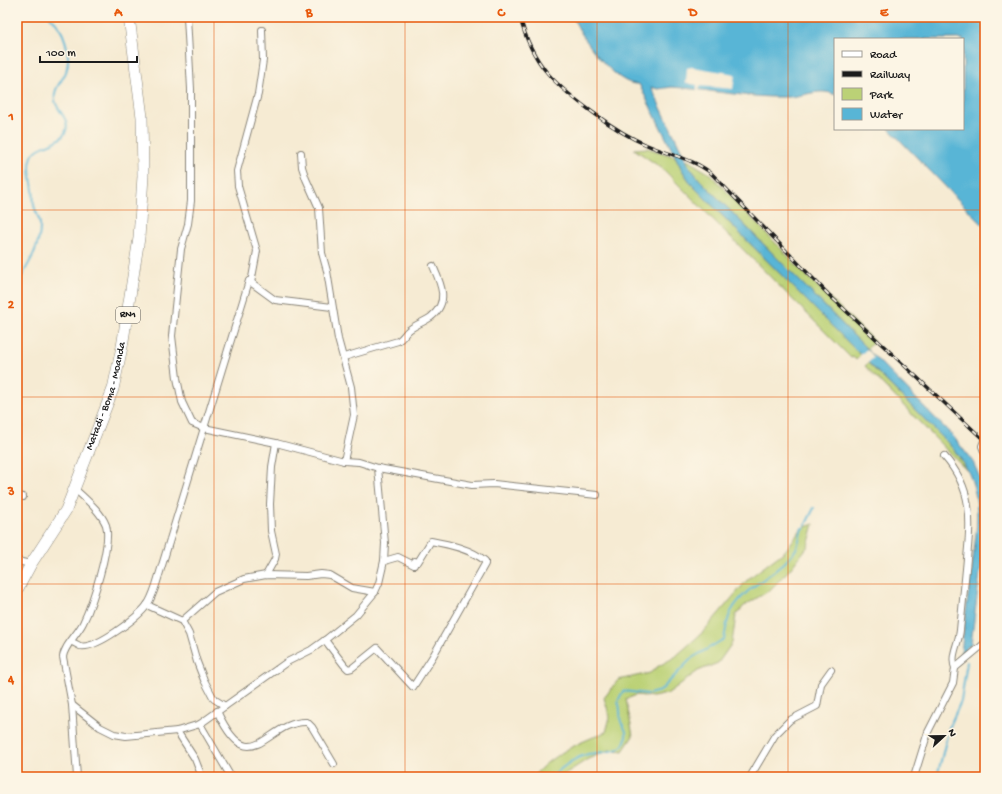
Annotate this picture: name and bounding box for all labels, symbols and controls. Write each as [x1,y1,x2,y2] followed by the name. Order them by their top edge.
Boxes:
[113,6,123,21] text: A
[305,6,314,21] text: B
[496,6,506,21] text: C
[688,6,698,21] text: D
[880,6,889,21] text: E
[40,38,137,64] scale bar
[834,38,964,130] legend
[45,47,76,61] text: 100 m
[870,49,897,63] text: Road
[870,69,910,83] text: Railway
[869,89,895,103] text: Park
[870,109,904,123] text: Water
[7,110,14,125] text: 1
[8,298,15,313] text: 2
[116,307,140,323] road number: RN1
[84,340,129,452] street label: Matadi - Boma - Moanda
[7,485,15,500] text: 3
[7,673,15,688] text: 4
[924,716,964,756] north arrow
[945,727,958,739] text: N

